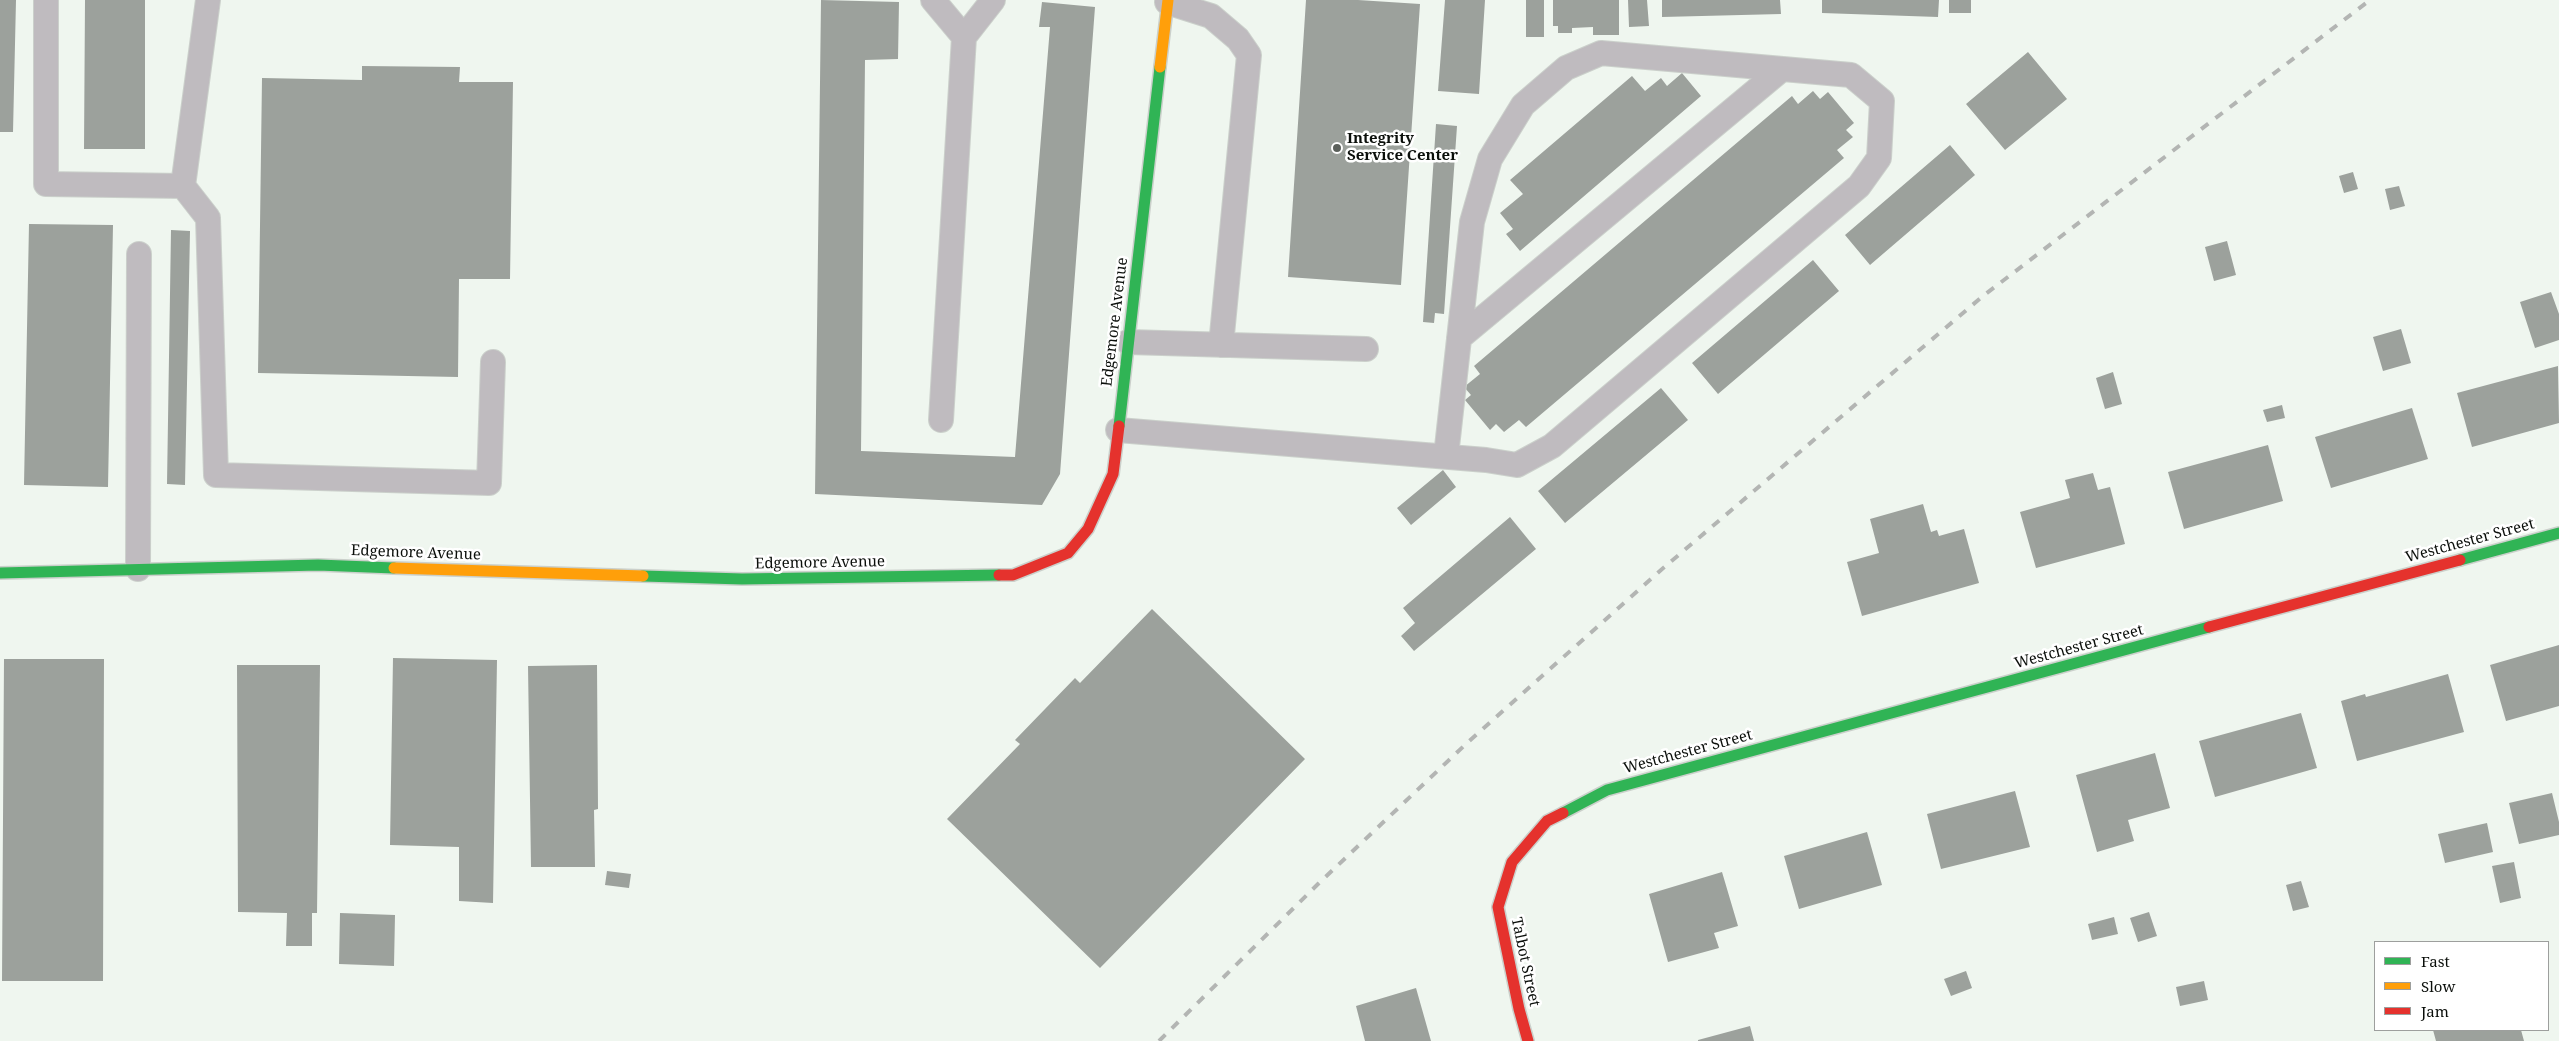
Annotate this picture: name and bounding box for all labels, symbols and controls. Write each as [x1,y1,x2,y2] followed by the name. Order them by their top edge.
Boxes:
[1347,130,1458,165] place label: Integrity Service Center
[1331,142,1343,154] marker: Integrity Service Center
[1098,256,1132,388] street label: Edgemore Avenue
[2404,515,2536,567] street label: Westchester Street
[351,542,481,564] street label: Edgemore Avenue
[755,553,885,573] street label: Edgemore Avenue
[2013,621,2145,673] street label: Westchester Street
[1622,726,1754,778] street label: Westchester Street
[1507,916,1543,1008] street label: Talbot Street
[2374,941,2549,1031] legend
[2421,951,2450,971] text: Fast
[2421,976,2455,996] text: Slow
[2421,1001,2449,1021] text: Jam

